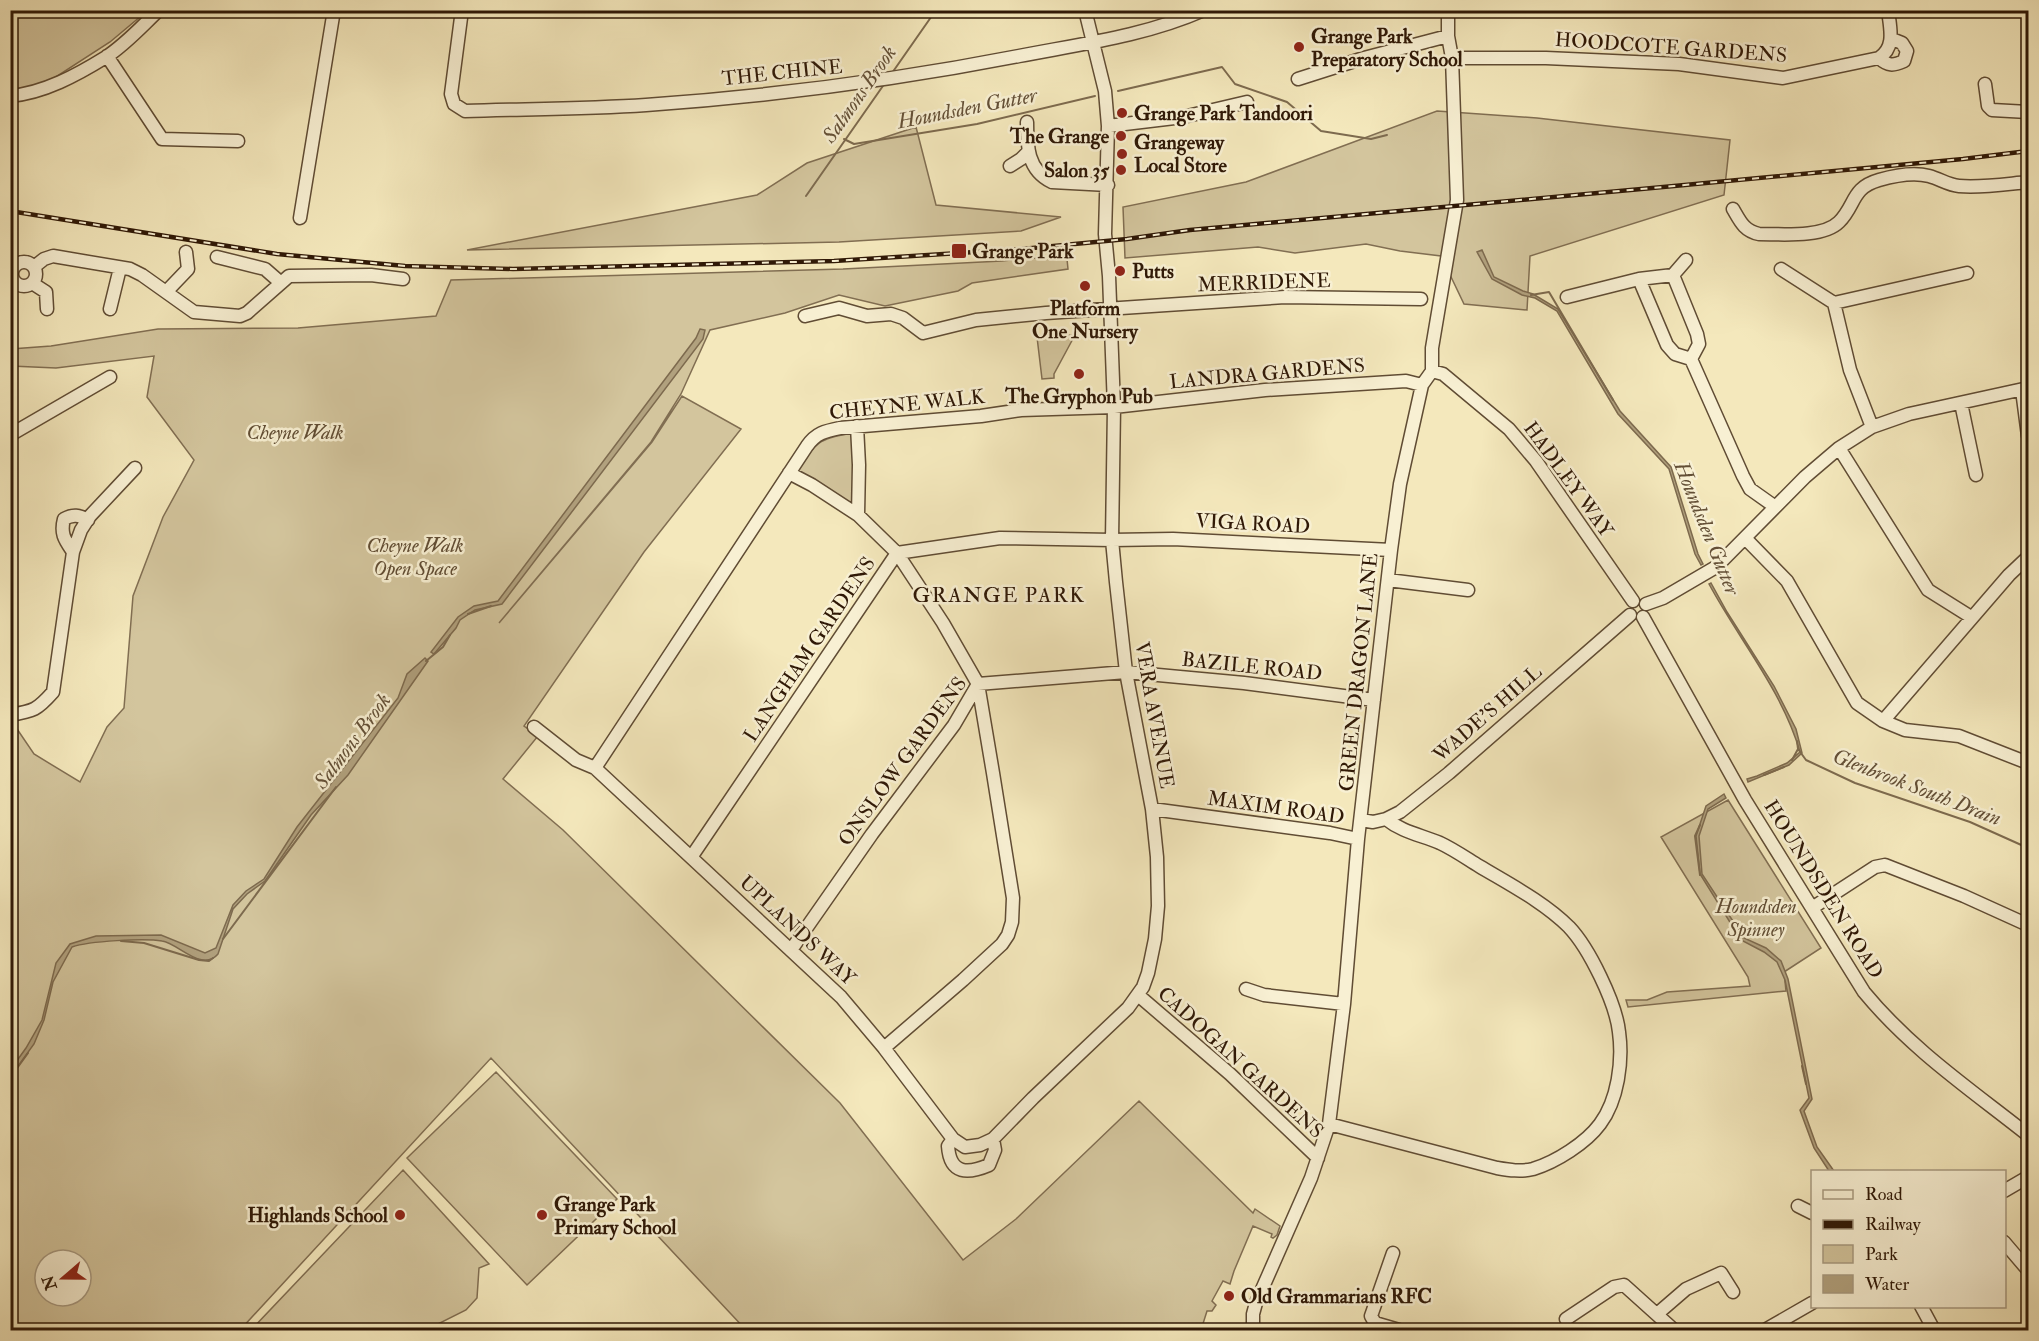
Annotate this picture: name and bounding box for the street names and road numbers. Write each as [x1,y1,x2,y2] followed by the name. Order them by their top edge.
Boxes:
[1554,27,1788,68] street label: HOODCOTE GARDENS
[720,54,844,91] street label: THE CHINE
[1197,268,1331,297] street label: MERRIDENE
[1168,352,1366,394] street label: LANDRA GARDENS
[828,384,987,425] street label: CHEYNE WALK
[1518,416,1620,543] street label: HADLEY WAY
[1195,508,1311,539] street label: VIGA ROAD
[738,552,881,747] street label: LANGHAM GARDENS
[1334,552,1383,793] street label: GREEN DRAGON LANE
[1129,640,1180,791] street label: VERA AVENUE
[1181,647,1323,686] street label: BAZILE ROAD
[1427,659,1547,768] street label: WADE'S HILL
[833,672,972,851] street label: ONSLOW GARDENS
[1206,786,1346,829] street label: MAXIM ROAD
[1758,795,1889,983] street label: HOUNDSDEN ROAD
[734,870,862,992] street label: UPLANDS WAY
[1152,981,1329,1144] street label: CADOGAN GARDENS

